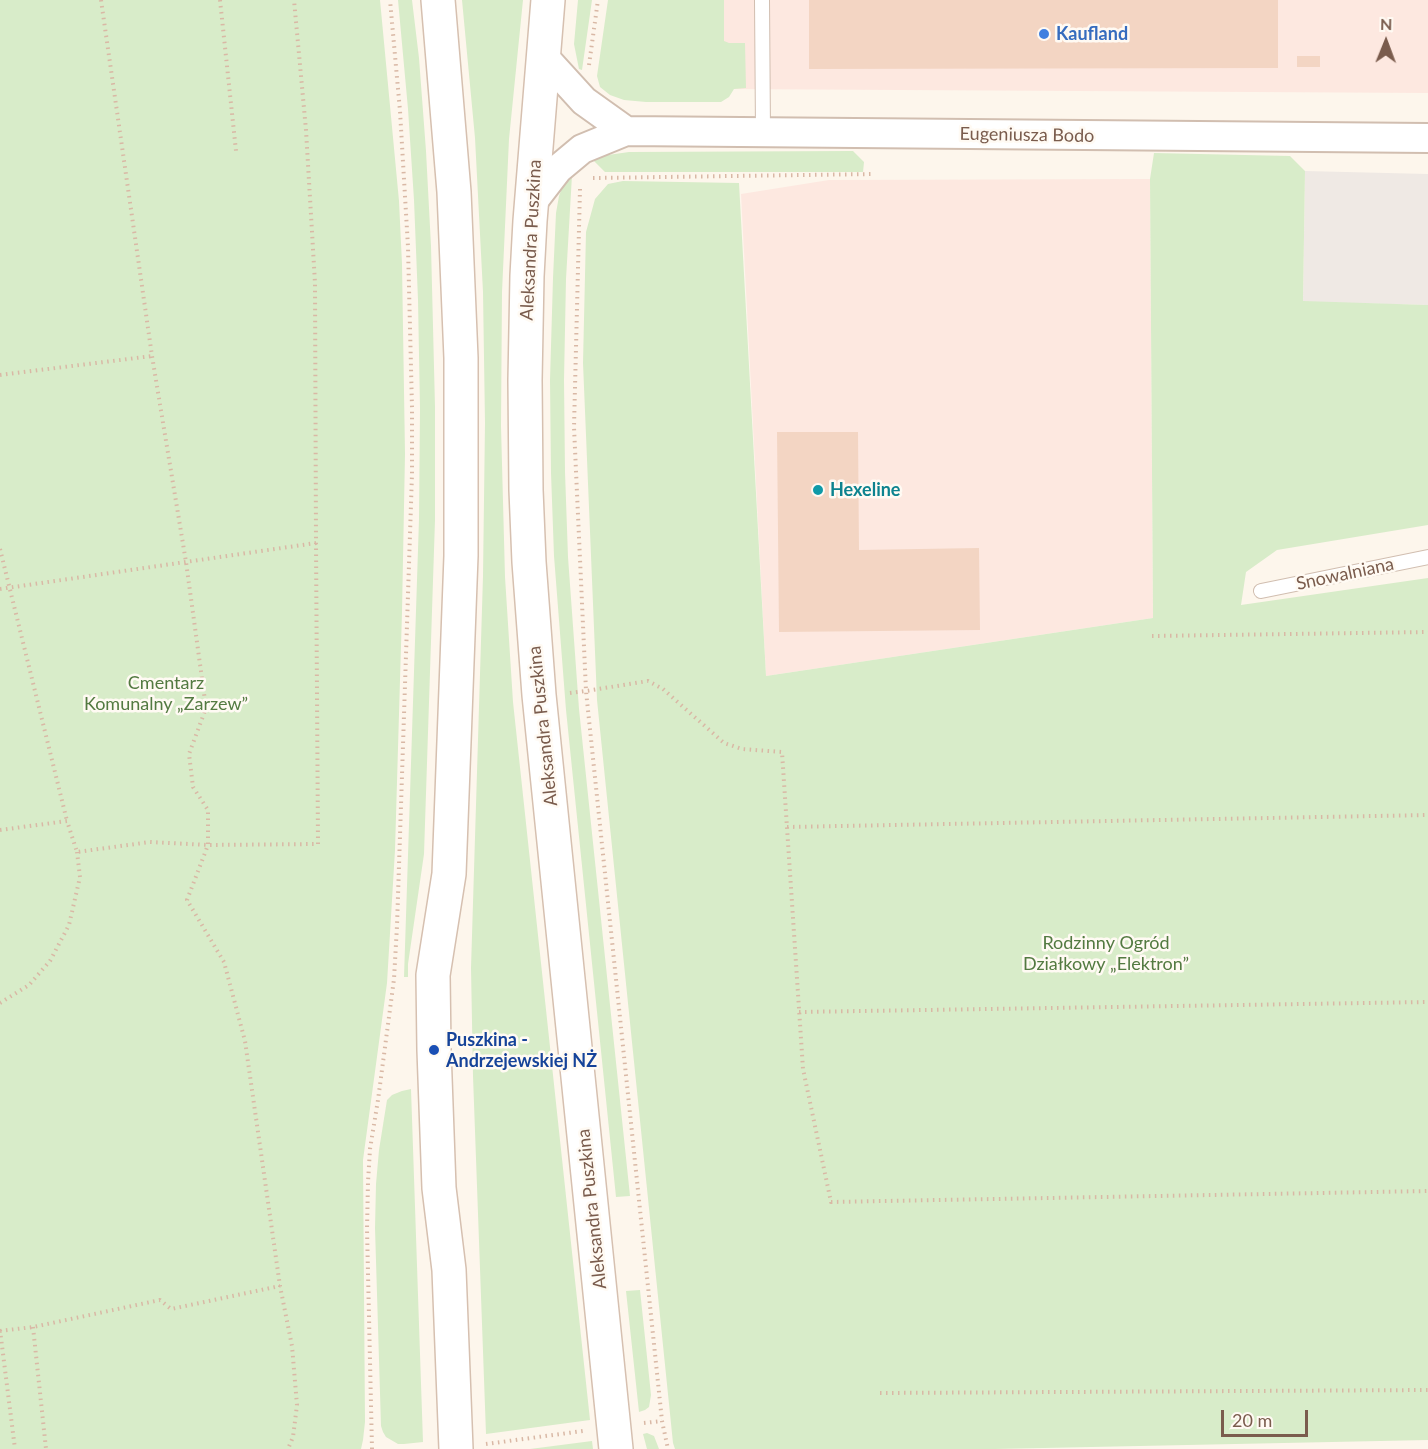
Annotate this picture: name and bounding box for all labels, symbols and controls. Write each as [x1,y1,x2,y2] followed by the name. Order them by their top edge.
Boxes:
[1356,12,1416,72] north arrow
[1380,14,1393,33] text: N
[1056,23,1128,45] place label: Kaufland
[1037,27,1051,41] marker: Kaufland
[960,123,1094,147] street label: Eugeniusza Bodo
[516,159,546,321] street label: Aleksandra Puszkina
[830,479,900,501] place label: Hexeline
[811,483,825,497] marker: Hexeline
[1294,553,1396,595] street label: Snowalniana
[524,645,562,807] street label: Aleksandra Puszkina
[84,672,248,714] park label: Cmentarz Komunalny „Zarzew”
[1023,932,1189,974] park label: Rodzinny Ogród Działkowy „Elektron”
[446,1029,597,1072] place label: Puszkina - Andrzejewskiej NŻ
[427,1043,441,1057] marker: Puszkina - Andrzejewskiej NŻ
[573,1128,611,1290] street label: Aleksandra Puszkina
[1224,1398,1311,1436] scale bar
[1232,1409,1272,1431] text: 20 m

